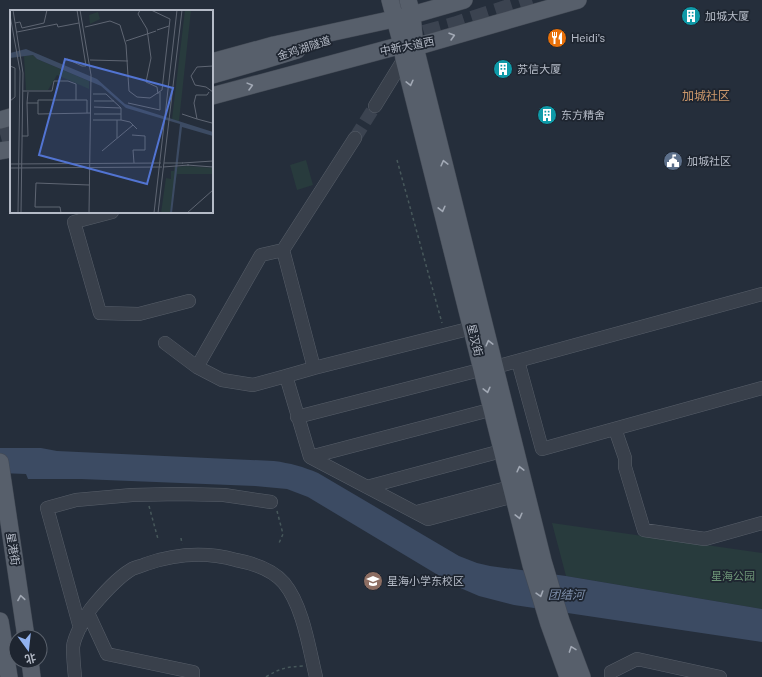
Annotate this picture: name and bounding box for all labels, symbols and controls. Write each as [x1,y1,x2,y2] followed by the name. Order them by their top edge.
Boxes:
[680,5,702,27] building icon: 加城大厦
[10,10,213,213] inset map
[705,10,749,22] place label: 加城大厦
[546,27,568,49] restaurant icon: Heidi's
[449,32,456,41] one-way arrow
[571,32,605,44] place label: Heidi's
[276,34,332,62] street label: 金鸡湖隧道
[379,35,435,57] street label: 中新大道西
[492,58,514,80] building icon: 苏信大厦
[517,63,561,75] place label: 苏信大厦
[405,80,414,87] one-way arrow
[246,82,253,91] one-way arrow
[682,89,730,103] district label: 加城社区
[536,104,558,126] building icon: 东方精舍
[561,109,605,121] place label: 东方精舍
[662,150,684,172] public building icon: 加城社区
[687,155,731,167] place label: 加城社区
[440,159,448,166] one-way arrow
[437,206,446,213] one-way arrow
[465,323,485,357] street label: 星汉街
[485,340,493,346] one-way arrow
[483,387,491,393] one-way arrow
[516,466,525,473] one-way arrow
[514,513,522,519] one-way arrow
[4,532,22,566] street label: 星港街
[362,570,384,592] school or university icon: 星海小学东校区
[711,570,755,582] park label: 星海公园
[387,575,464,587] place label: 星海小学东校区
[548,588,586,602] water label: 团结河
[535,591,544,598] one-way arrow
[17,595,26,602] one-way arrow
[8,629,48,669] north arrow
[568,645,576,652] one-way arrow
[24,651,37,666] text: 北

